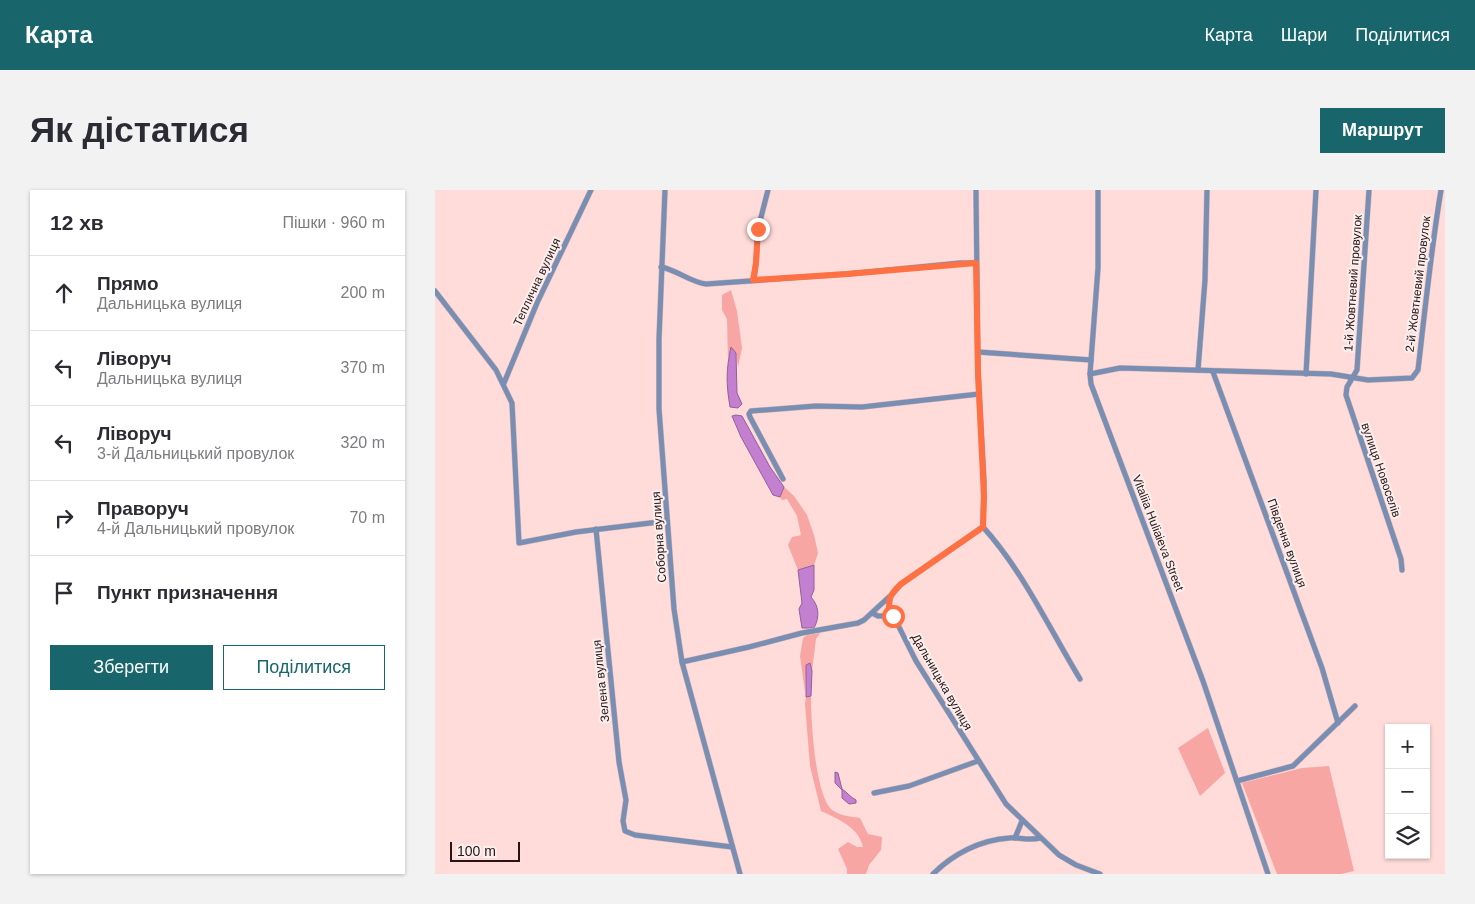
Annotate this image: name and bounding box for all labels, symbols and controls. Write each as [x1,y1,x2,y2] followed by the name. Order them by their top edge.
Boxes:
[25,21,93,48] text: Карта
[1205,25,1253,45] text: Карта
[1281,25,1327,45] text: Шари
[1355,25,1450,45] text: Поділитися
[1320,108,1445,153] button: Маршрут
[30,110,249,149] text: Як дістатися
[50,211,104,234] text: 12 хв
[1341,213,1365,352] street label: 1-й Жовтневий провулок
[282,214,385,231] text: Пішки · 960 m
[1403,214,1433,353] street label: 2-й Жовтневий провулок
[747,218,770,241] route end
[511,236,563,328] street label: Теплична вулиця
[97,273,159,294] text: Прямо
[50,279,78,307] icon: ahead
[341,284,385,301] text: 200 m
[97,295,242,312] text: Дальницька вулиця
[97,348,172,369] text: Ліворуч
[50,354,78,382] icon: left
[341,359,385,376] text: 370 m
[97,370,242,387] text: Дальницька вулиця
[1358,421,1404,519] street label: вулиця Новоселів
[97,423,172,444] text: Ліворуч
[50,429,78,457] icon: left
[341,434,385,451] text: 320 m
[97,445,294,462] text: 3-й Дальницький провулок
[1129,473,1187,594] street label: Vitaliia Huliaieva Street
[649,491,669,583] street label: Соборна вулиця
[1264,497,1310,589] street label: Південна вулиця
[97,498,189,519] text: Праворуч
[50,504,78,532] icon: right
[349,509,385,526] text: 70 m
[97,520,294,537] text: 4-й Дальницький провулок
[50,579,78,607] icon: arrive
[97,582,278,603] text: Пункт призначення
[882,605,905,628] route start
[909,631,975,733] street label: Дальницька вулиця
[590,639,612,723] street label: Зелена вулиця
[50,645,213,690] button: Зберегти
[223,645,385,690] button: Поділитися
[1385,724,1430,859] map controls
[1385,724,1430,769] button: +
[1385,769,1430,814] button: −
[1385,814,1430,859] button: layers
[450,839,520,862] scale bar
[457,843,496,859] text: 100 m

